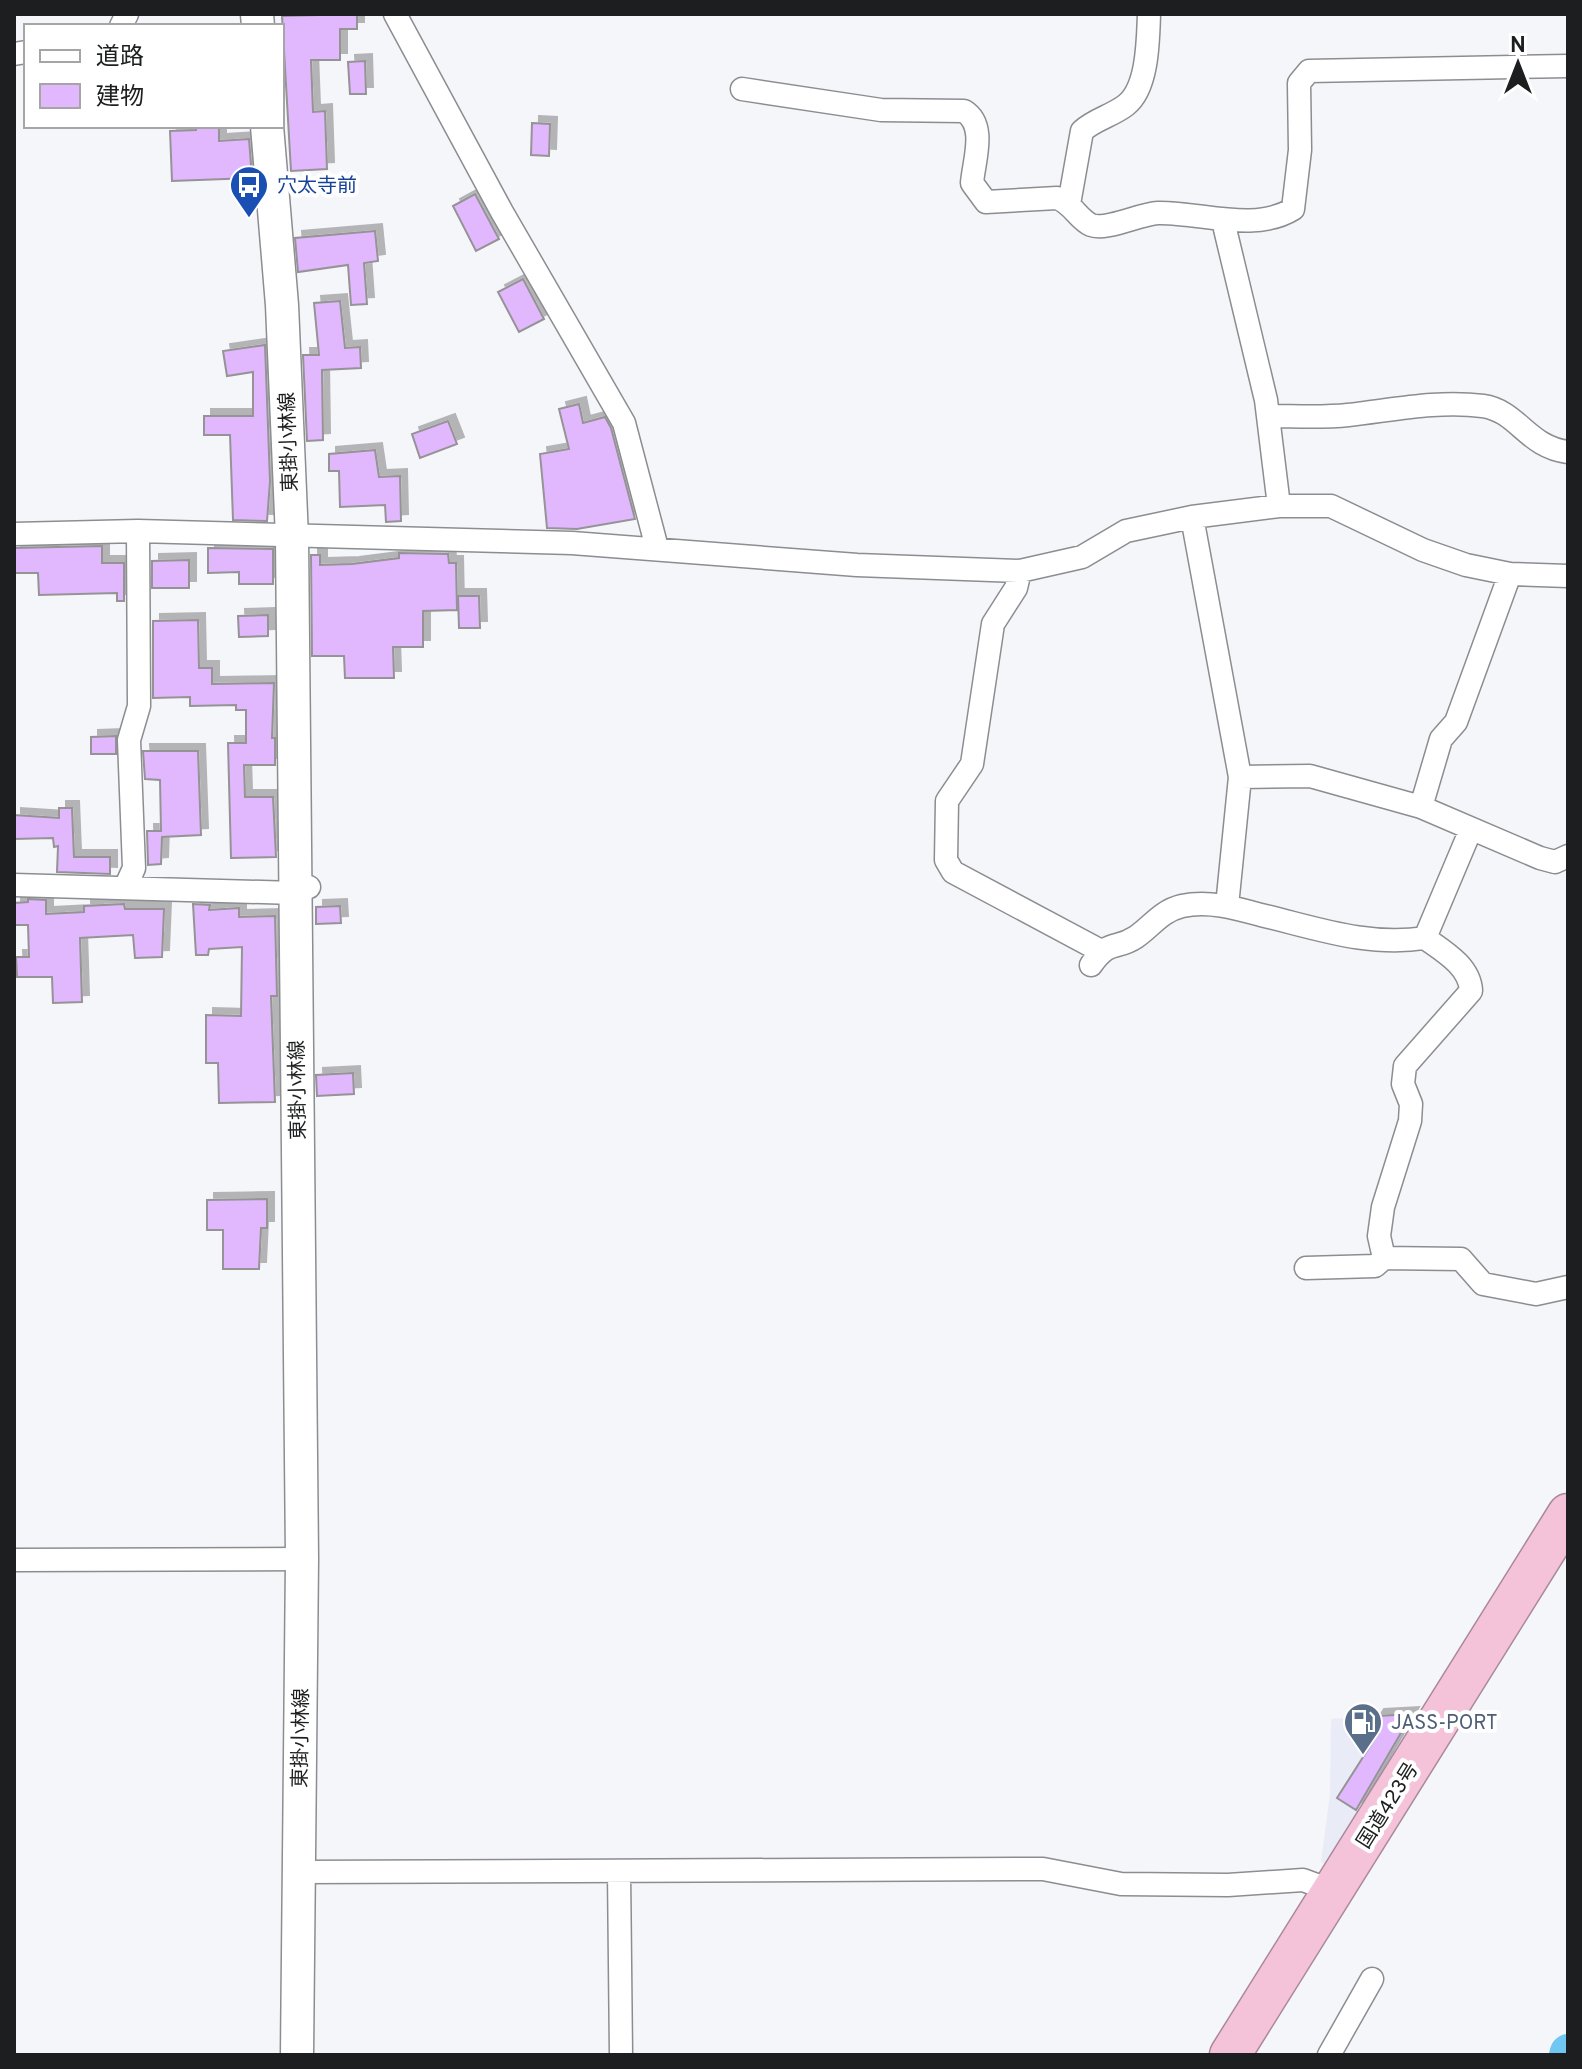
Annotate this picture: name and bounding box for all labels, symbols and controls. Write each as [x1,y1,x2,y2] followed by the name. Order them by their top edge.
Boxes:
[24,24,284,128] legend
[1478,24,1558,104] north arrow
[1510,33,1526,60] text: N
[96,43,144,73] text: 道路
[96,83,144,113] text: 建物
[228,164,270,219] bus stop icon: 穴太寺前
[277,174,357,200] place label: 穴太寺前
[275,392,305,492] street label: 東掛小林線
[285,1040,313,1140] street label: 東掛小林線
[288,1688,316,1788] street label: 東掛小林線
[1342,1701,1384,1756] fuel station icon: JASS-PORT
[1391,1711,1498,1737] place label: JASS-PORT
[1352,1758,1425,1854] street label: 国道423号

